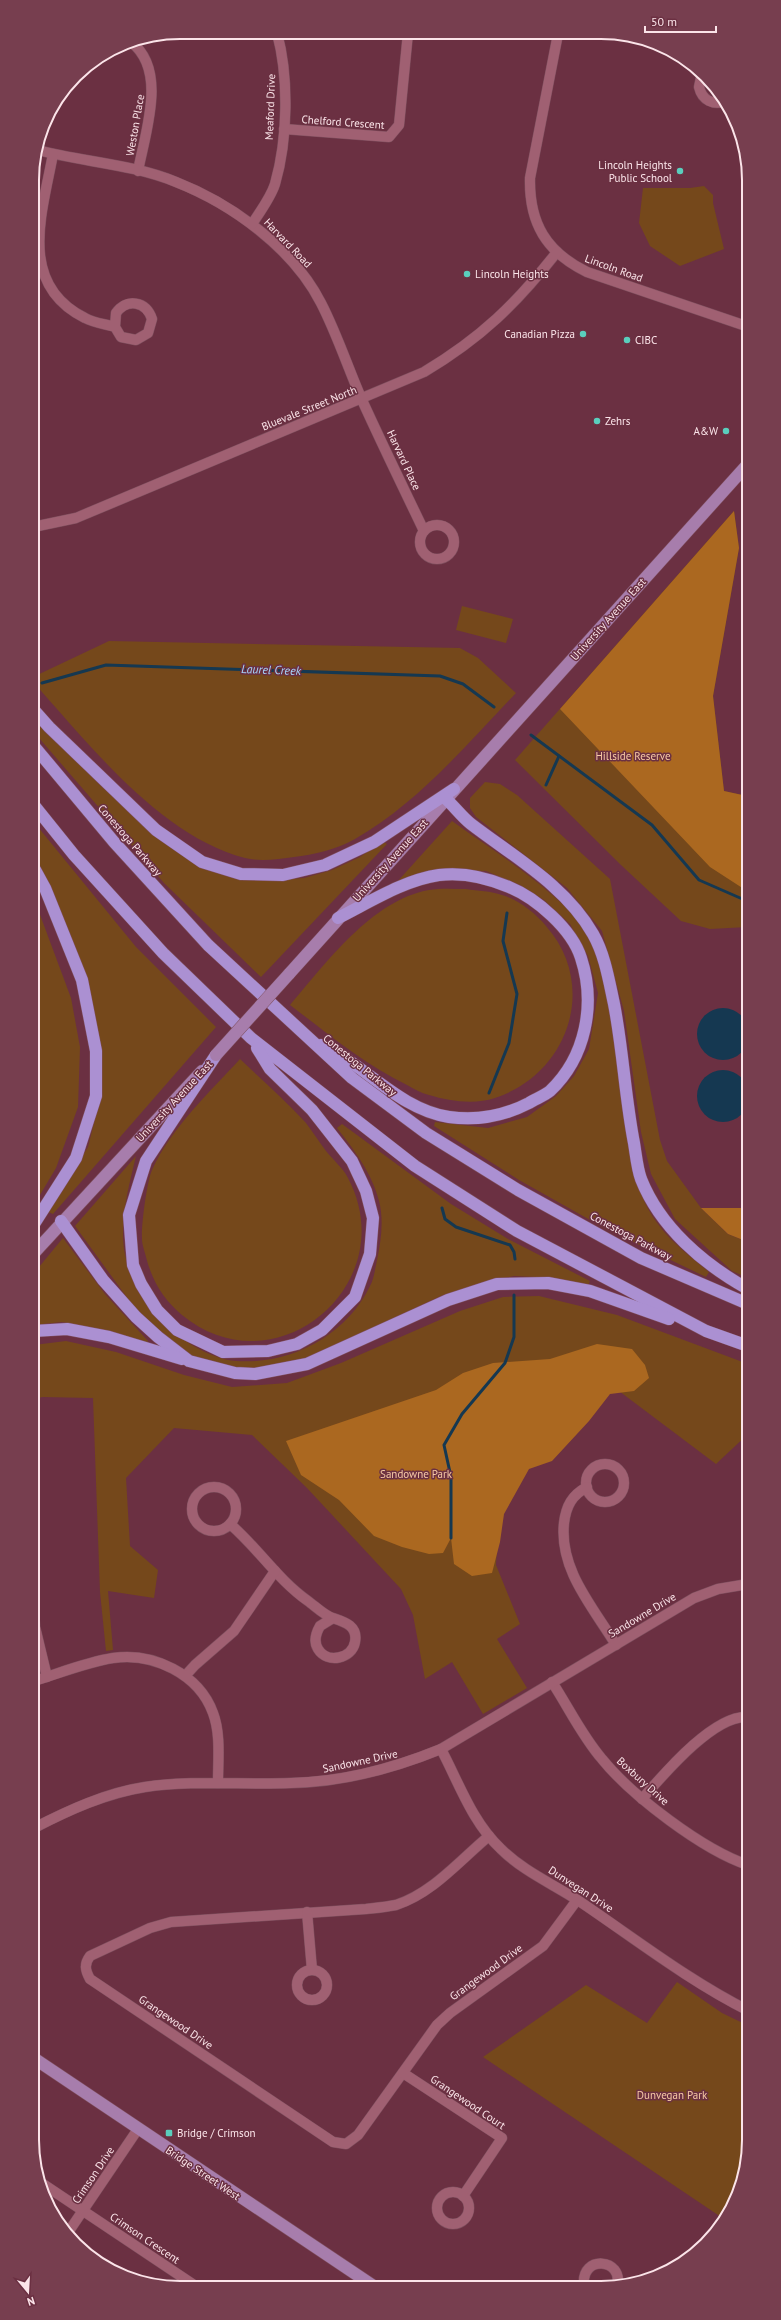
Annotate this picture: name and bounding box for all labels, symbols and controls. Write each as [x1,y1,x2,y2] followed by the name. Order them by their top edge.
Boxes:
[645,8,716,34] scale bar
[651,14,677,29] text: 50 m
[262,73,278,140] street label: Meaford Drive
[123,93,147,157] street label: Weston Place
[301,112,385,132] street label: Chelford Crescent
[598,158,673,185] place label: Lincoln Heights Public School
[675,166,685,176] marker: Lincoln Heights Public School
[261,215,315,271] street label: Harvard Road
[583,251,645,285] street label: Lincoln Road
[475,267,549,281] place label: Lincoln Heights
[462,269,472,279] marker: Lincoln Heights
[504,327,575,341] place label: Canadian Pizza
[578,329,588,339] marker: Canadian Pizza
[635,333,657,347] place label: CIBC
[622,335,632,345] marker: CIBC
[259,382,359,434] street label: Bluevale Street North
[605,414,631,428] place label: Zehrs
[592,416,602,426] marker: Zehrs
[694,424,719,438] place label: A&W
[721,426,731,436] marker: A&W
[384,428,424,493] street label: Harvard Place
[567,575,649,663] street label: University Avenue East
[241,661,302,678] water label: Laurel Creek
[595,749,671,763] park label: Hillside Reserve
[95,801,166,879] street label: Conestoga Parkway
[349,816,431,904] street label: University Avenue East
[320,1031,400,1100] street label: Conestoga Parkway
[133,1057,216,1145] street label: University Avenue East
[588,1209,675,1264] street label: Conestoga Parkway
[380,1467,453,1481] park label: Sandowne Park
[606,1589,679,1641] street label: Sandowne Drive
[321,1746,399,1776] street label: Sandowne Drive
[614,1754,672,1808] street label: Boxbury Drive
[546,1863,617,1915] street label: Dunvegan Drive
[447,1941,525,2003] street label: Grangewood Drive
[136,1992,216,2052] street label: Grangewood Drive
[428,2072,508,2132] street label: Grangewood Court
[637,2088,708,2102] park label: Dunvegan Park
[177,2126,256,2140] place label: Bridge / Crimson
[164,2128,174,2138] marker: Bridge / Crimson
[69,2143,117,2206] street label: Crimson Drive
[163,2143,243,2203] street label: Bridge Street West
[107,2209,183,2267] street label: Crimson Crescent
[8,2272,48,2312] north arrow
[25,2294,37,2309] text: N

